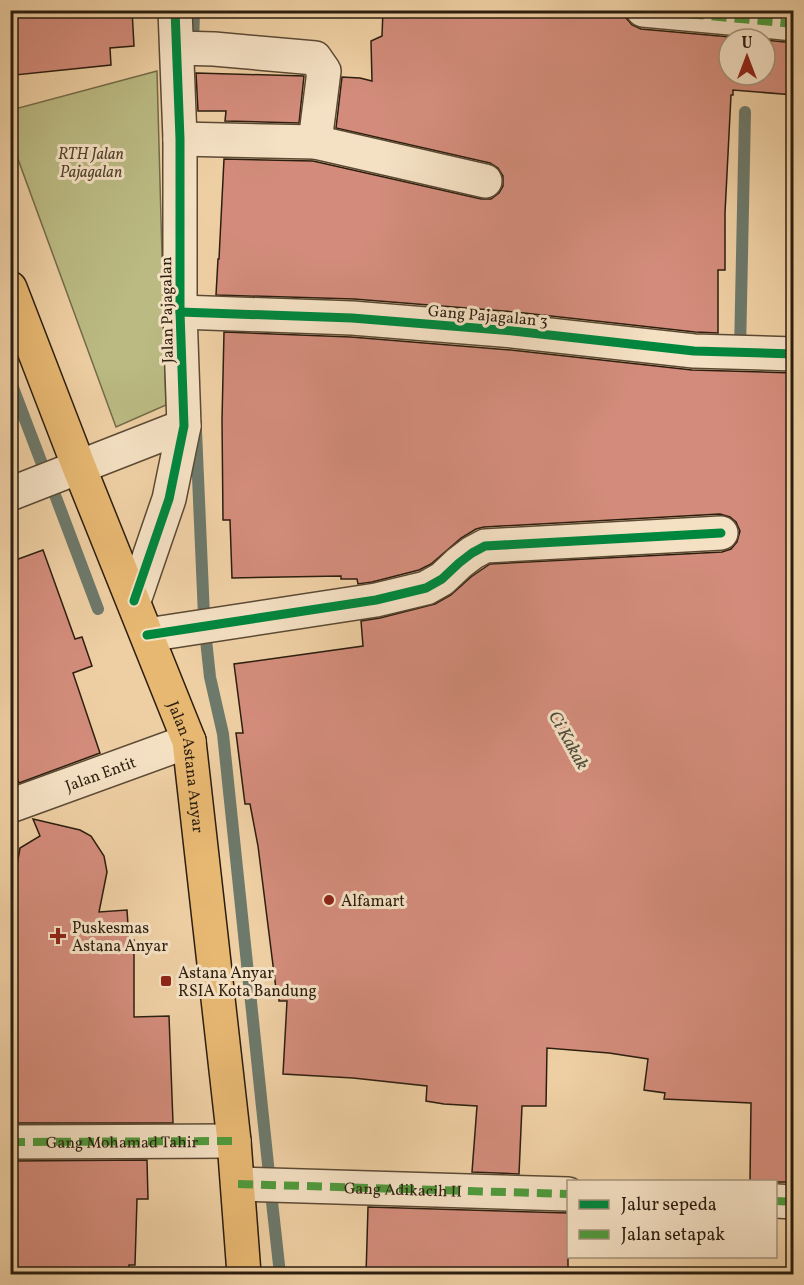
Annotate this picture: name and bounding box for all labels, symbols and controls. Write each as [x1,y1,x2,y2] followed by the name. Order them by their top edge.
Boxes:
[717,27,777,87] north arrow
[742,33,753,55] text: U
[58,144,124,184] park label: RTH Jalan Pajagalan
[156,256,180,364] street label: Jalan Pajagalan
[427,301,549,333] street label: Gang Pajagalan 3
[161,698,208,834] street label: Jalan Astana Anyar
[541,707,594,775] water label: Ci Kakak
[62,752,140,798] street label: Jalan Entit
[341,891,405,913] place label: Alfamart
[322,893,336,907] marker: Alfamart
[72,918,168,958] place label: Puskesmas Astana Anyar
[49,927,67,945] marker: Puskesmas Astana Anyar
[178,963,317,1003] place label: Astana Anyar RSIA Kota Bandung
[159,974,173,988] marker: Astana Anyar RSIA Kota Bandung
[46,1132,199,1155] street label: Gang Mohamad Tahir
[343,1178,462,1204] street label: Gang Adikacih II
[567,1180,777,1258] legend
[621,1193,717,1218] text: Jalur sepeda
[621,1223,725,1248] text: Jalan setapak

